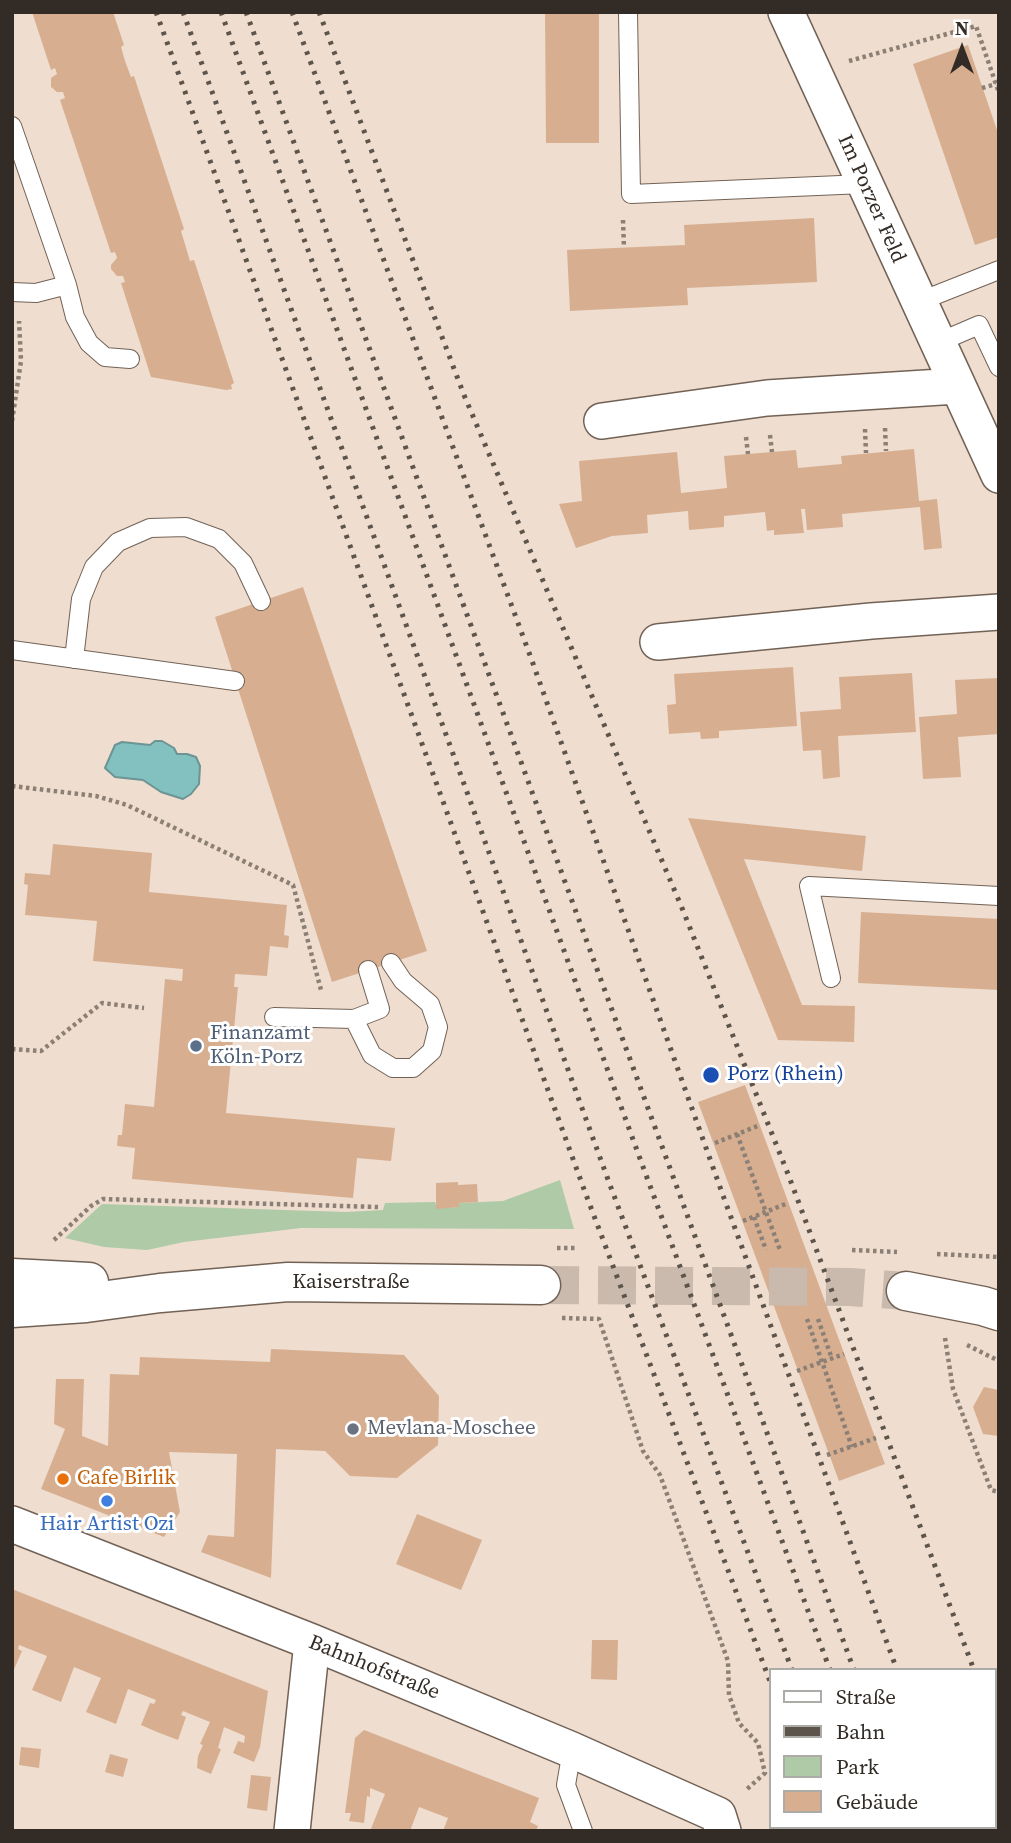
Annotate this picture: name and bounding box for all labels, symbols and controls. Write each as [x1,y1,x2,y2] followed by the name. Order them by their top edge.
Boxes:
[927,14,997,84] north arrow
[955,15,969,41] text: N
[831,131,911,267] street label: Im Porzer Feld
[210,1021,310,1071] place label: Finanzamt Köln-Porz
[188,1038,204,1054] marker: Finanzamt Köln-Porz
[727,1062,844,1088] place label: Porz (Rhein)
[701,1065,721,1085] marker: Porz (Rhein)
[292,1270,410,1296] street label: Kaiserstraße
[367,1416,536,1442] place label: Mevlana-Moschee
[345,1421,361,1437] marker: Mevlana-Moschee
[77,1466,176,1492] place label: Cafe Birlik
[55,1471,71,1487] marker: Cafe Birlik
[99,1493,115,1509] marker: Hair Artist Ozi
[40,1512,174,1538] place label: Hair Artist Ozi
[305,1630,443,1706] street label: Bahnhofstraße
[769,1668,997,1829] legend
[836,1682,896,1711] text: Straße
[836,1717,885,1746] text: Bahn
[836,1752,879,1781] text: Park
[836,1787,918,1816] text: Gebäude

